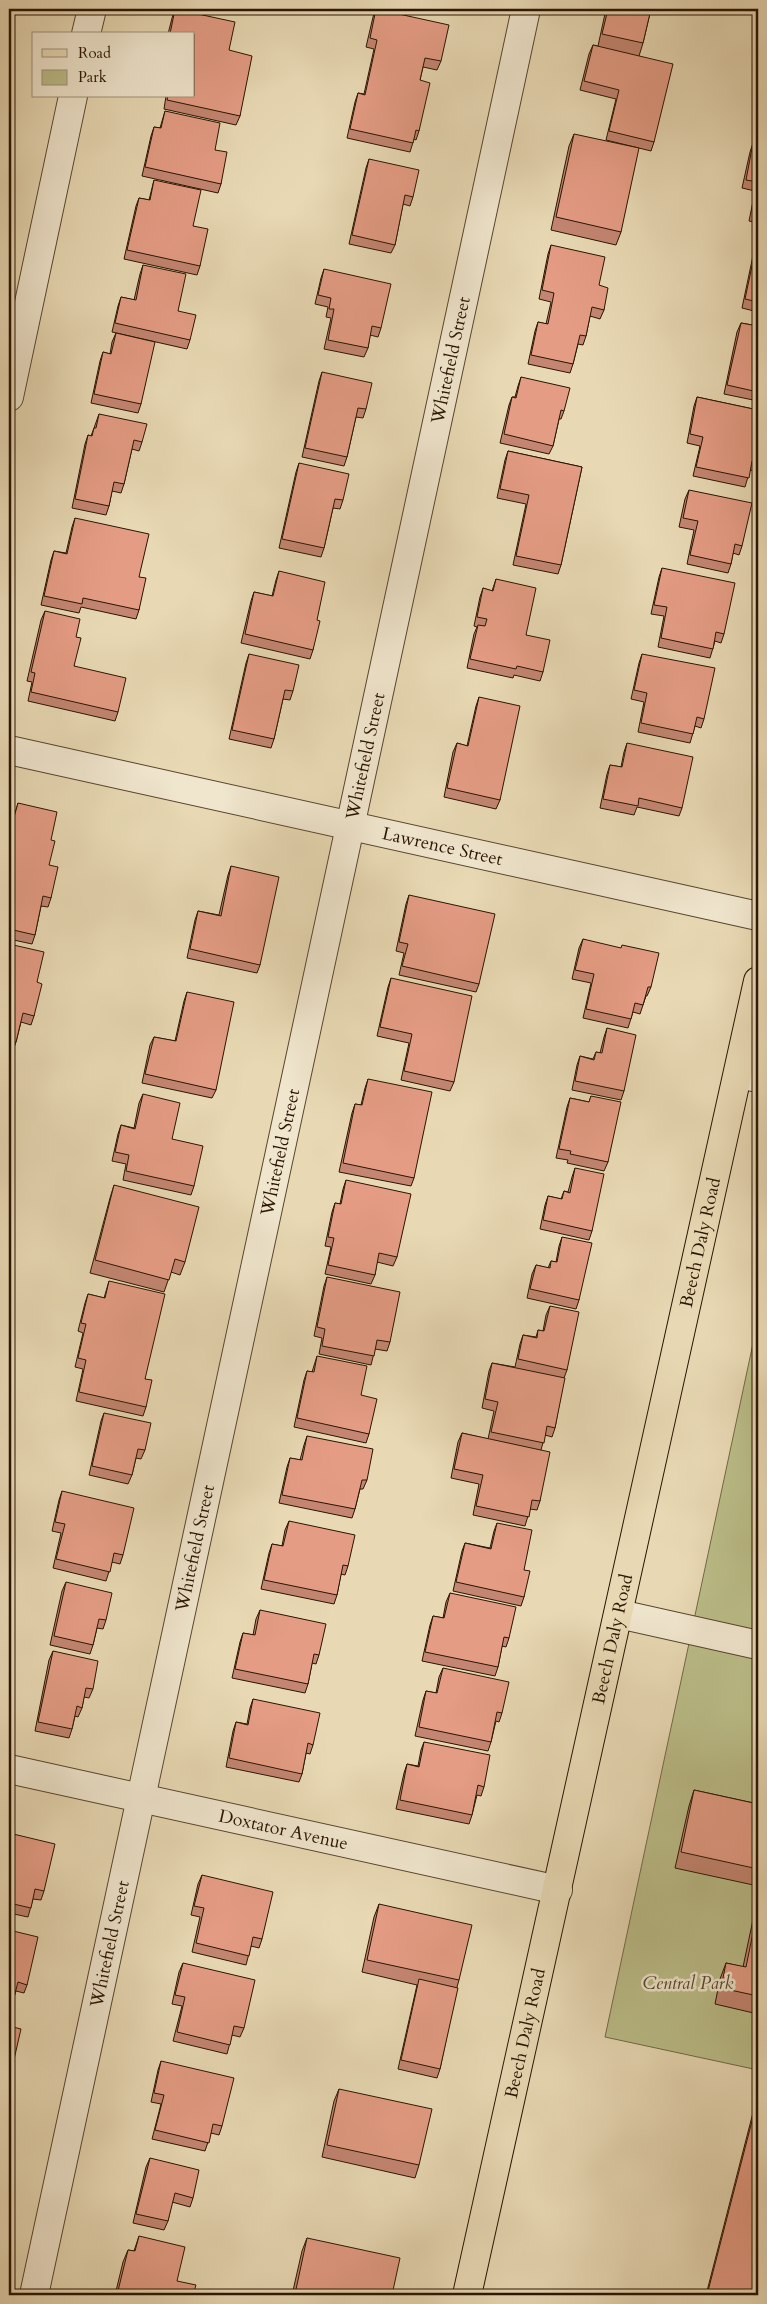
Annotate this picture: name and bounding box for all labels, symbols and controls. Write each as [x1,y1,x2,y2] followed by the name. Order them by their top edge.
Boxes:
[32,32,195,98] legend
[78,43,111,63] text: Road
[78,67,107,87] text: Park
[424,294,476,427] street label: Whitefield Street
[339,690,391,823] street label: Whitefield Street
[380,821,505,872] street label: Lawrence Street
[254,1086,306,1219] street label: Whitefield Street
[674,1175,727,1310] street label: Beech Daly Road
[169,1482,221,1615] street label: Whitefield Street
[586,1571,639,1706] street label: Beech Daly Road
[216,1803,351,1856] street label: Doxtator Avenue
[83,1878,135,2011] street label: Whitefield Street
[498,1966,552,2101] street label: Beech Daly Road
[643,1971,734,1996] park label: Central Park

